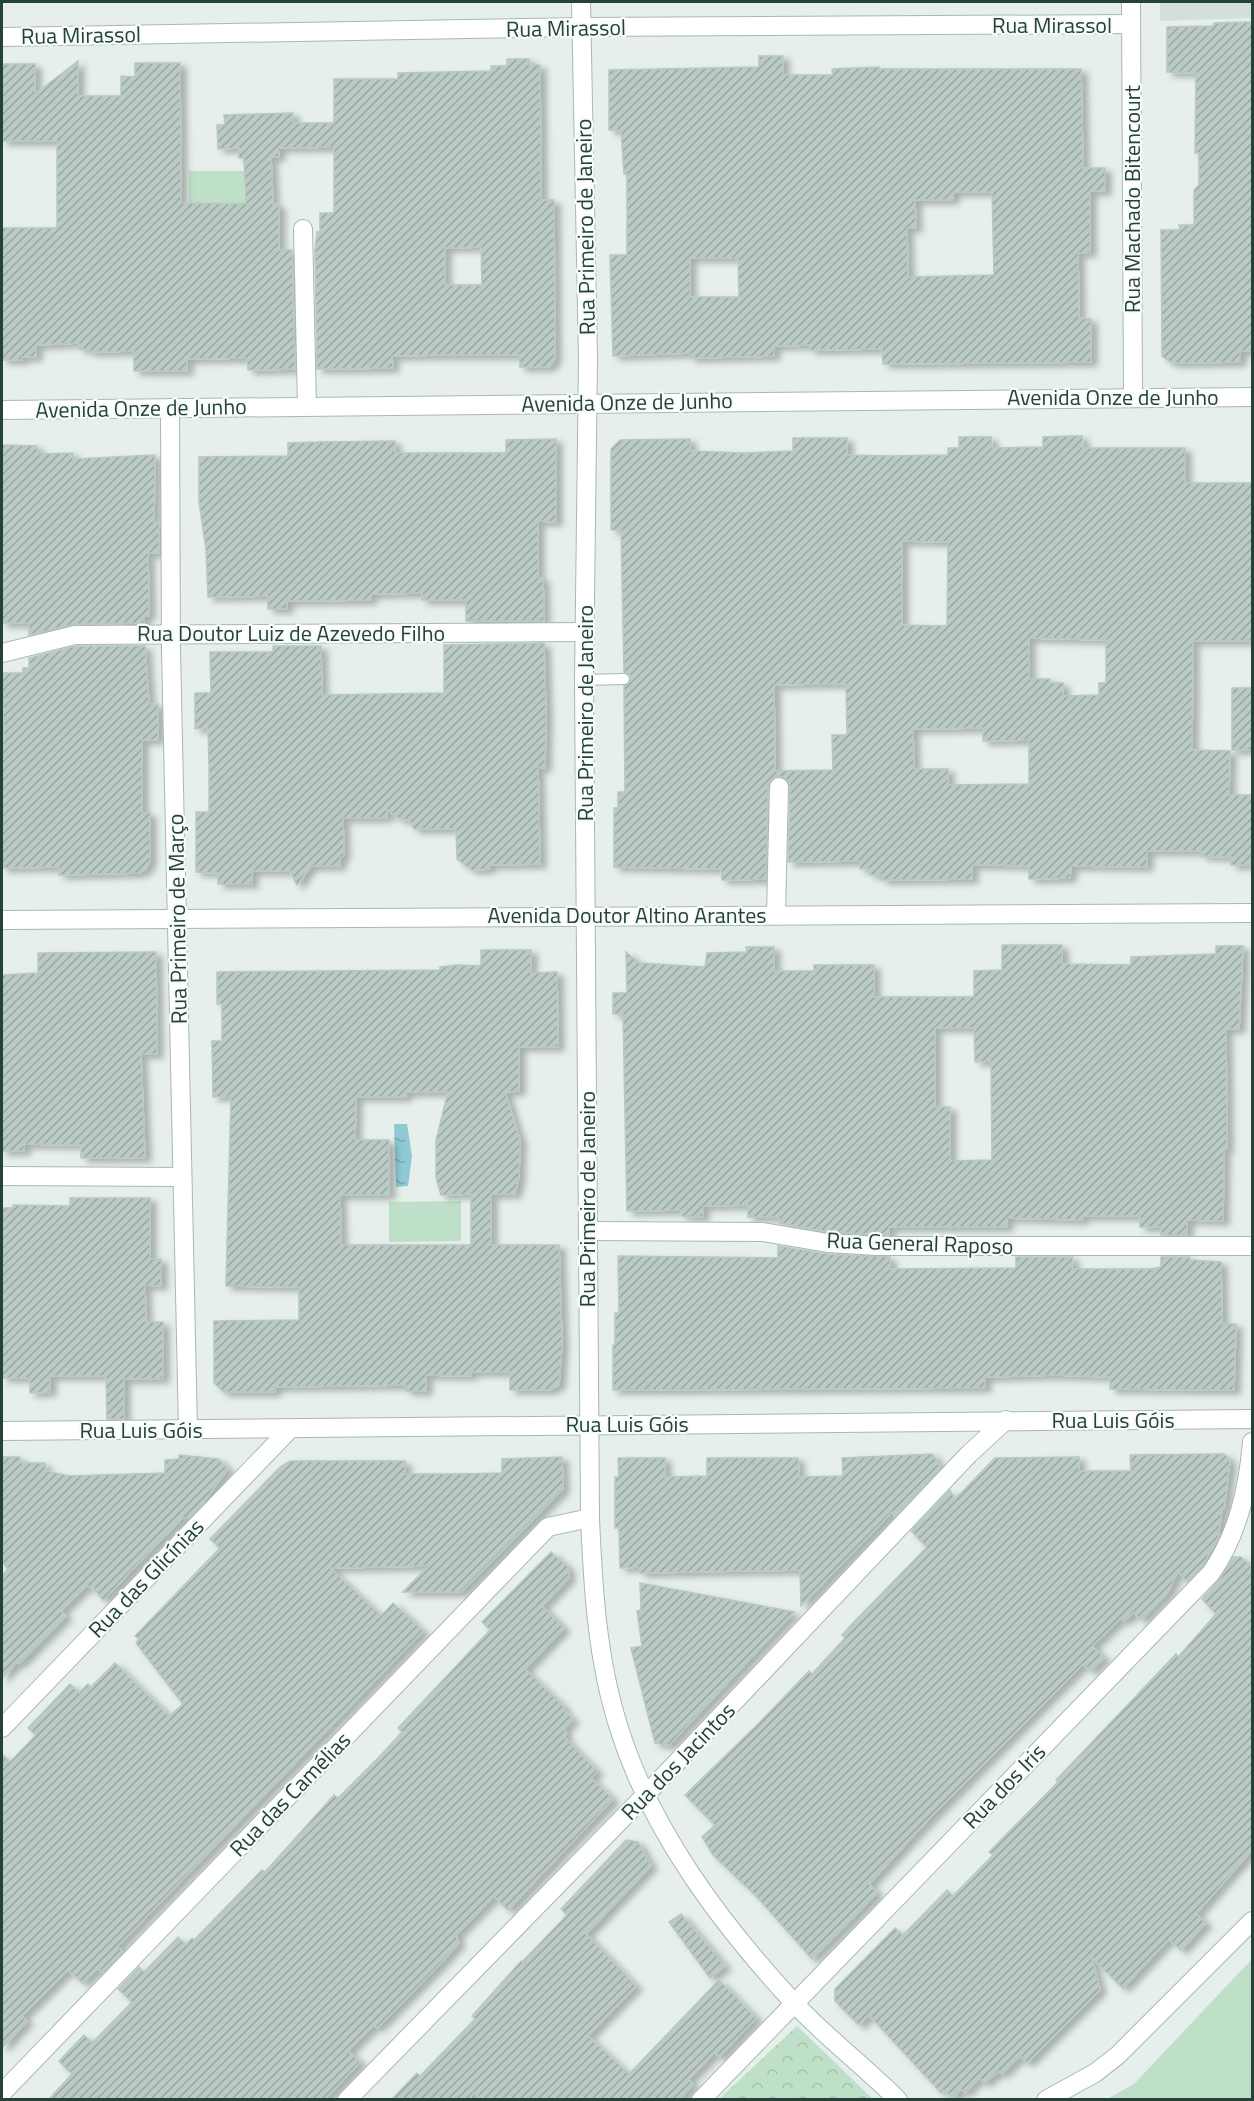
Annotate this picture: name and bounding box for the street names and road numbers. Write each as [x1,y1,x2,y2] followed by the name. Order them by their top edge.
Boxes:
[992,8,1112,42] street label: Rua Mirassol
[506,10,626,46] street label: Rua Mirassol
[21,17,141,53] street label: Rua Mirassol
[1115,85,1149,313] street label: Rua Machado Bitencourt
[566,119,604,335] street label: Rua Primeiro de Janeiro
[1007,380,1219,414] street label: Avenida Onze de Junho
[521,383,733,421] street label: Avenida Onze de Junho
[35,389,247,427] street label: Avenida Onze de Junho
[568,605,602,821] street label: Rua Primeiro de Janeiro
[137,616,445,650] street label: Rua Doutor Luiz de Azevedo Filho
[158,814,196,1024] street label: Rua Primeiro de Março
[487,898,767,932] street label: Avenida Doutor Altino Arantes
[570,1091,604,1307] street label: Rua Primeiro de Janeiro
[826,1223,1014,1263] street label: Rua General Raposo
[1051,1403,1175,1437] street label: Rua Luis Góis
[565,1407,689,1441] street label: Rua Luis Góis
[79,1413,203,1447] street label: Rua Luis Góis
[80,1511,212,1645] street label: Rua das Glicínias
[613,1694,743,1828] street label: Rua dos Jacintos
[221,1724,359,1864] street label: Rua das Camélias
[954,1736,1054,1836] street label: Rua dos Iris

